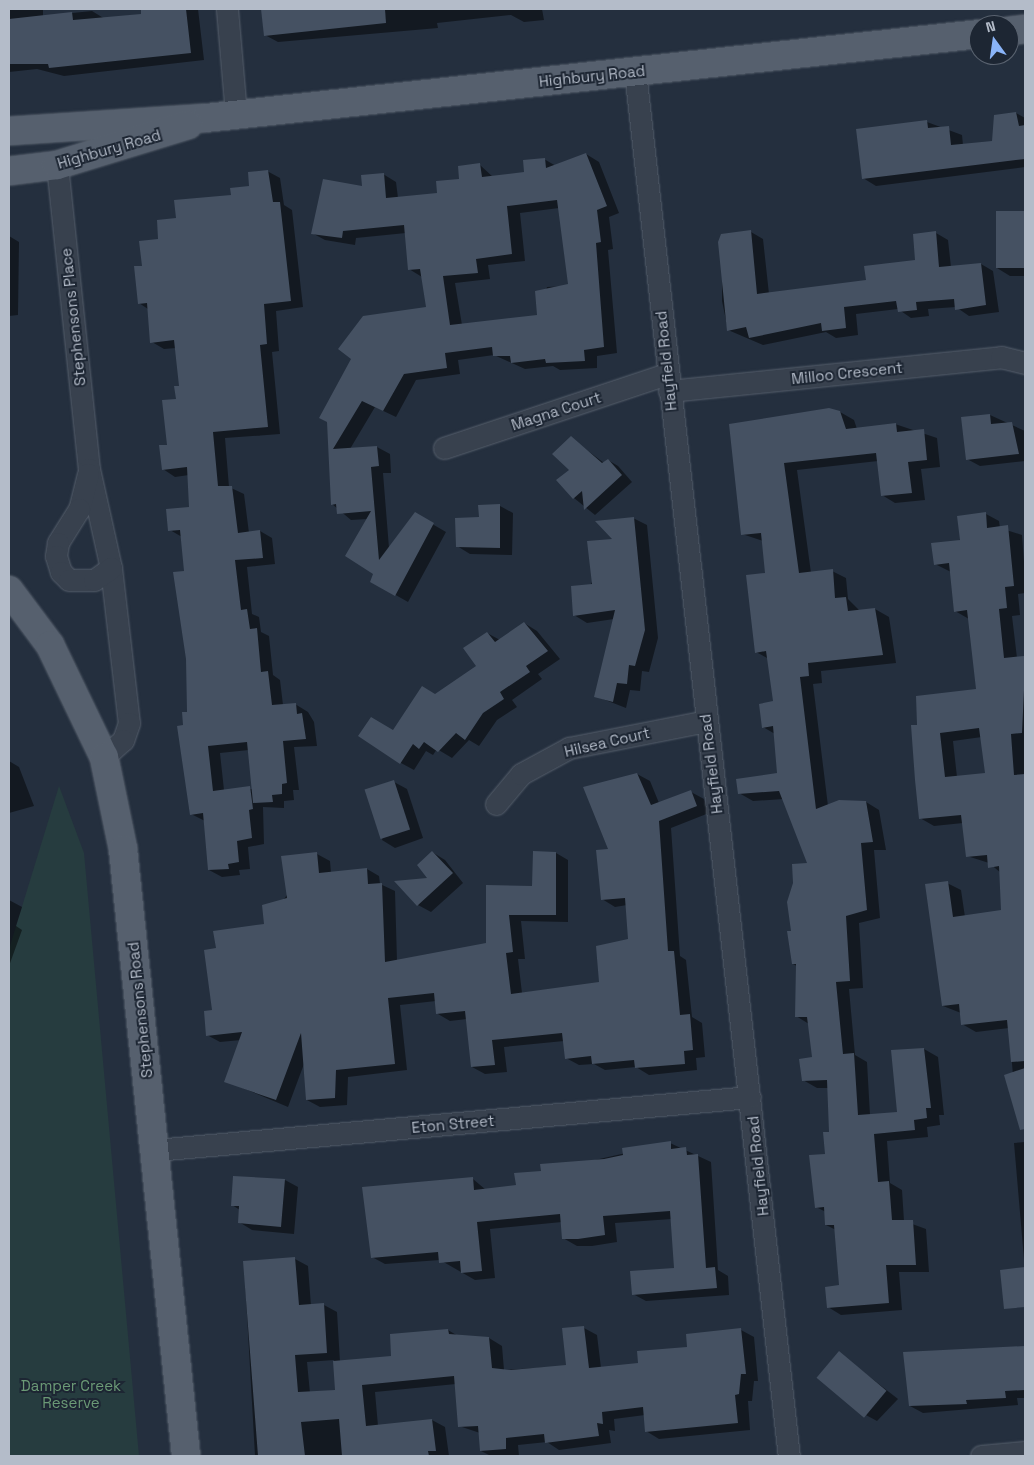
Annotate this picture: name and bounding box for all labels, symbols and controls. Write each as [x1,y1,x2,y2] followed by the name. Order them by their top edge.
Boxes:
[969,15,1019,65] north arrow
[984,17,997,36] text: N
[538,61,646,91] street label: Highbury Road
[55,126,163,172] street label: Highbury Road
[57,247,89,387] street label: Stephensons Place
[652,310,680,412] street label: Hayfield Road
[790,358,904,388] street label: Milloo Crescent
[509,388,603,434] street label: Magna Court
[696,713,726,815] street label: Hayfield Road
[563,723,651,761] street label: Hilsea Court
[124,941,156,1079] street label: Stephensons Road
[411,1111,495,1137] street label: Eton Street
[744,1115,772,1217] street label: Hayfield Road
[21,1376,121,1411] park label: Damper Creek Reserve

